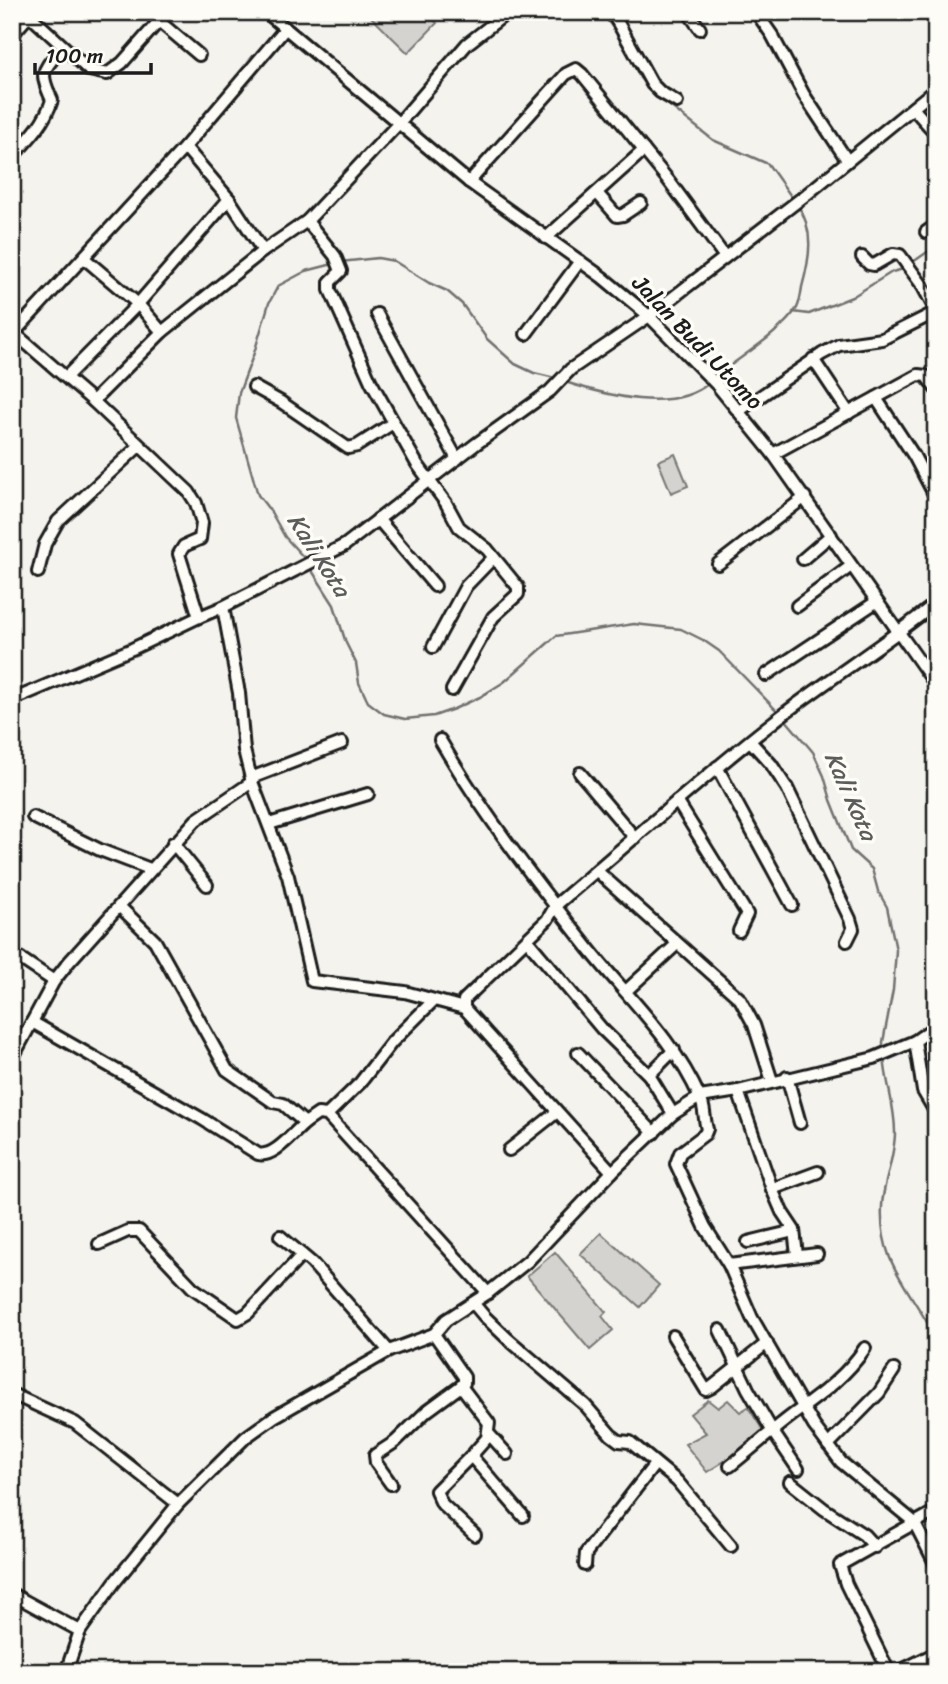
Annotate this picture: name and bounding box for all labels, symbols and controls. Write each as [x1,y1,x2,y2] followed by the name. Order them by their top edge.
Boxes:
[35,32,150,76] scale bar
[46,37,103,75] text: 100 m
[621,264,774,420] street label: Jalan Budi Utomo
[276,504,363,607] water label: Kali Kota
[813,745,890,849] water label: Kali Kota

